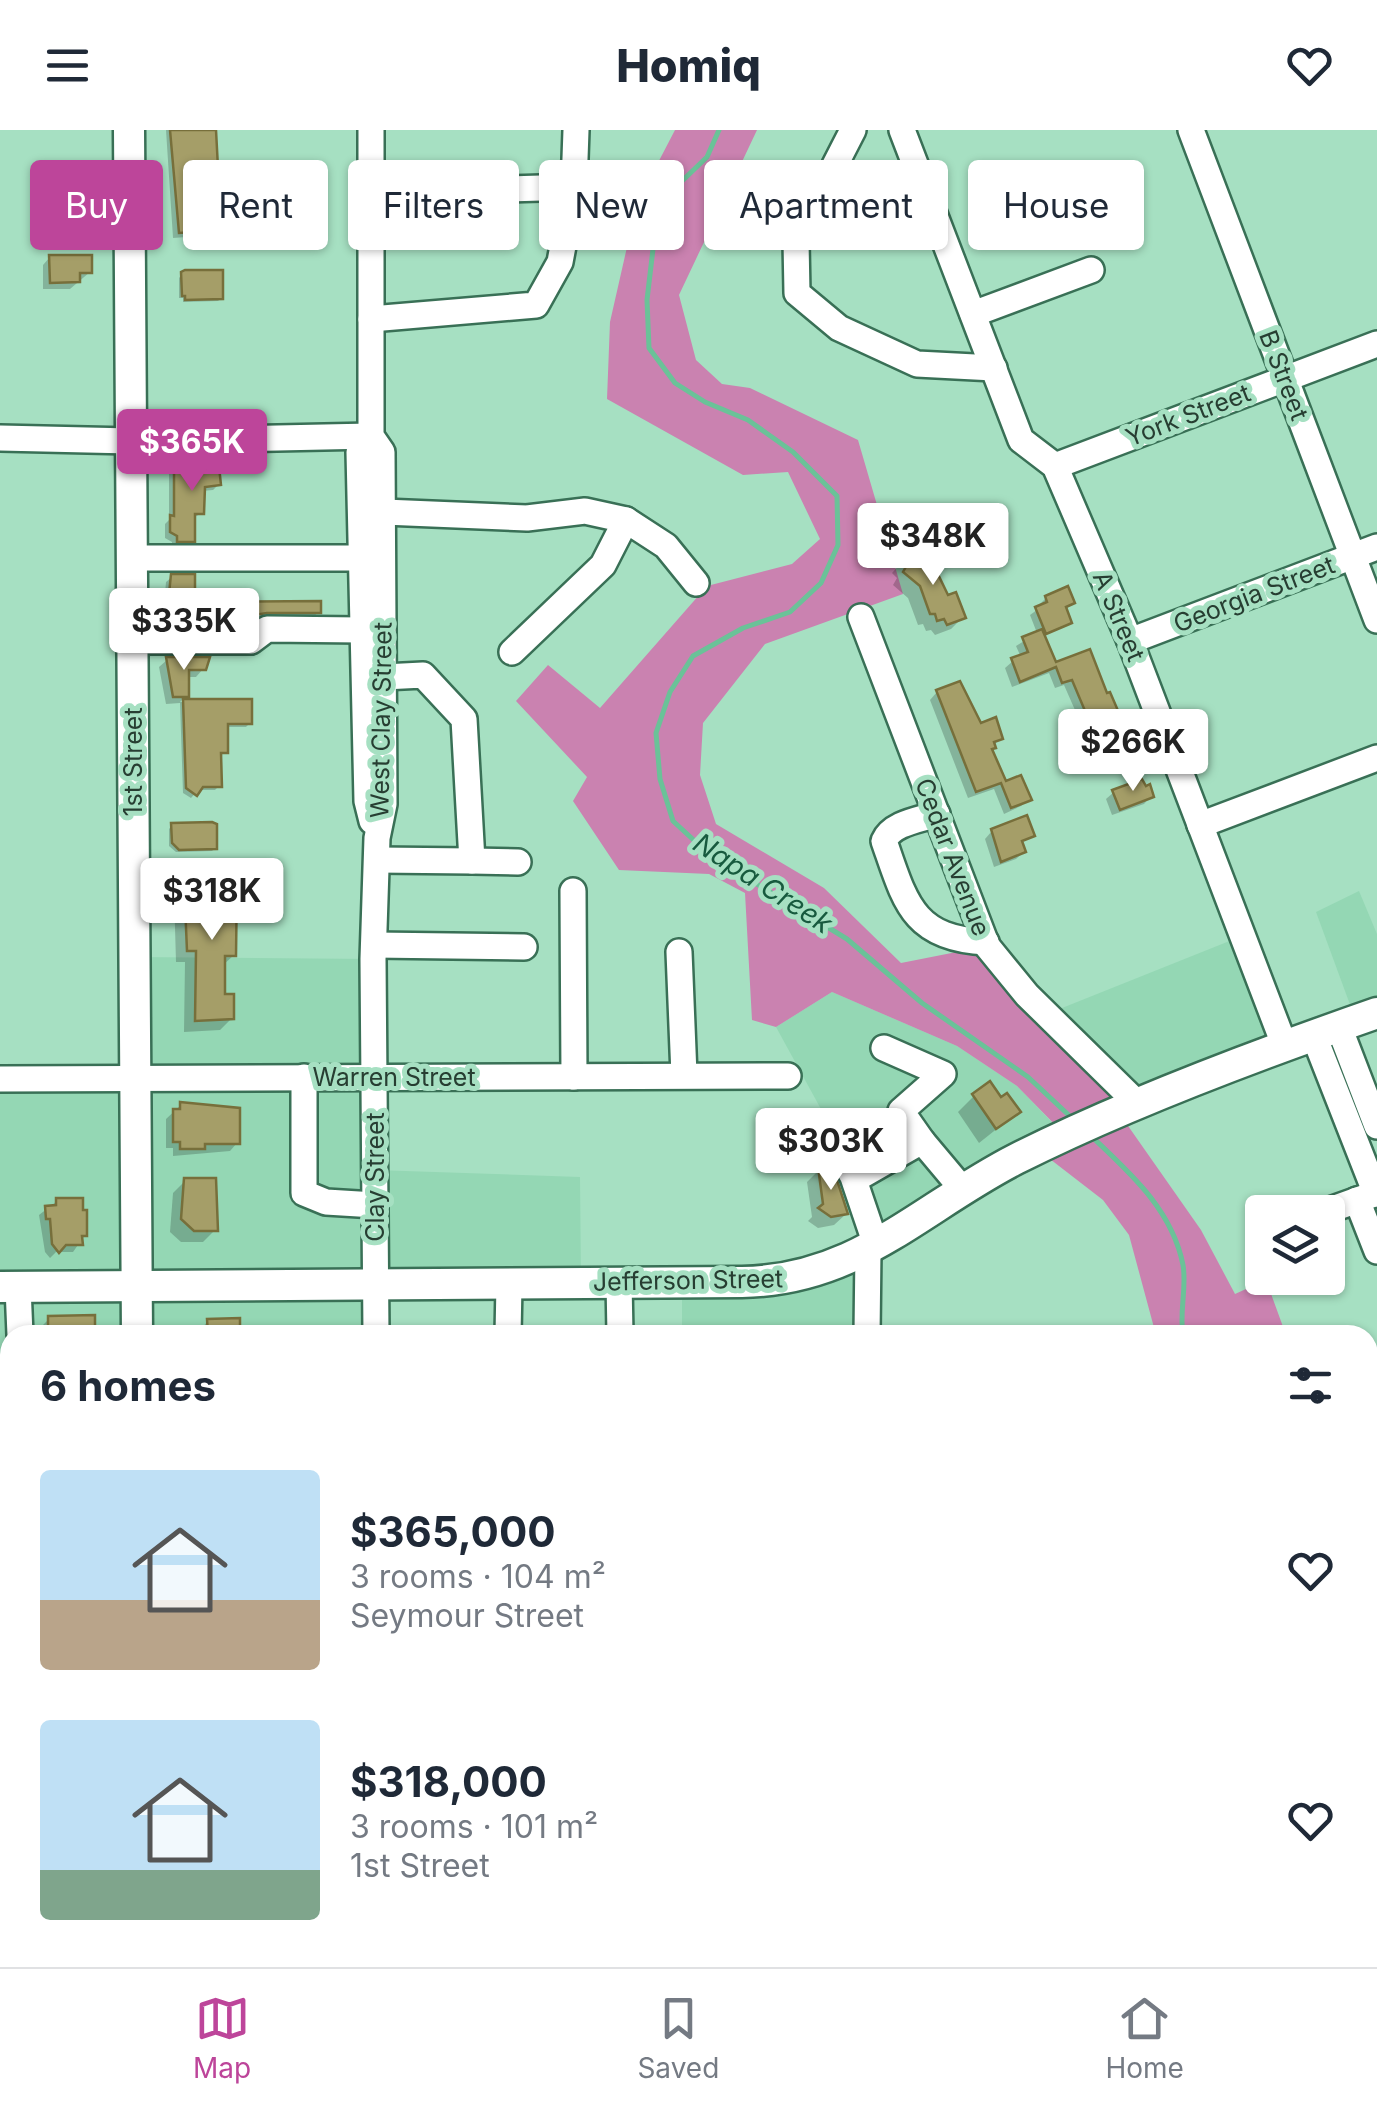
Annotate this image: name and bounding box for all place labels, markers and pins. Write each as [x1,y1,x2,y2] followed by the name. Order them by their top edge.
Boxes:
[122,409,262,494] pin: $365K
[863,503,1003,588] pin: $348K
[114,588,254,673] pin: $335K
[1063,709,1203,794] pin: $266K
[142,858,282,943] pin: $318K
[761,1108,901,1193] pin: $303K

